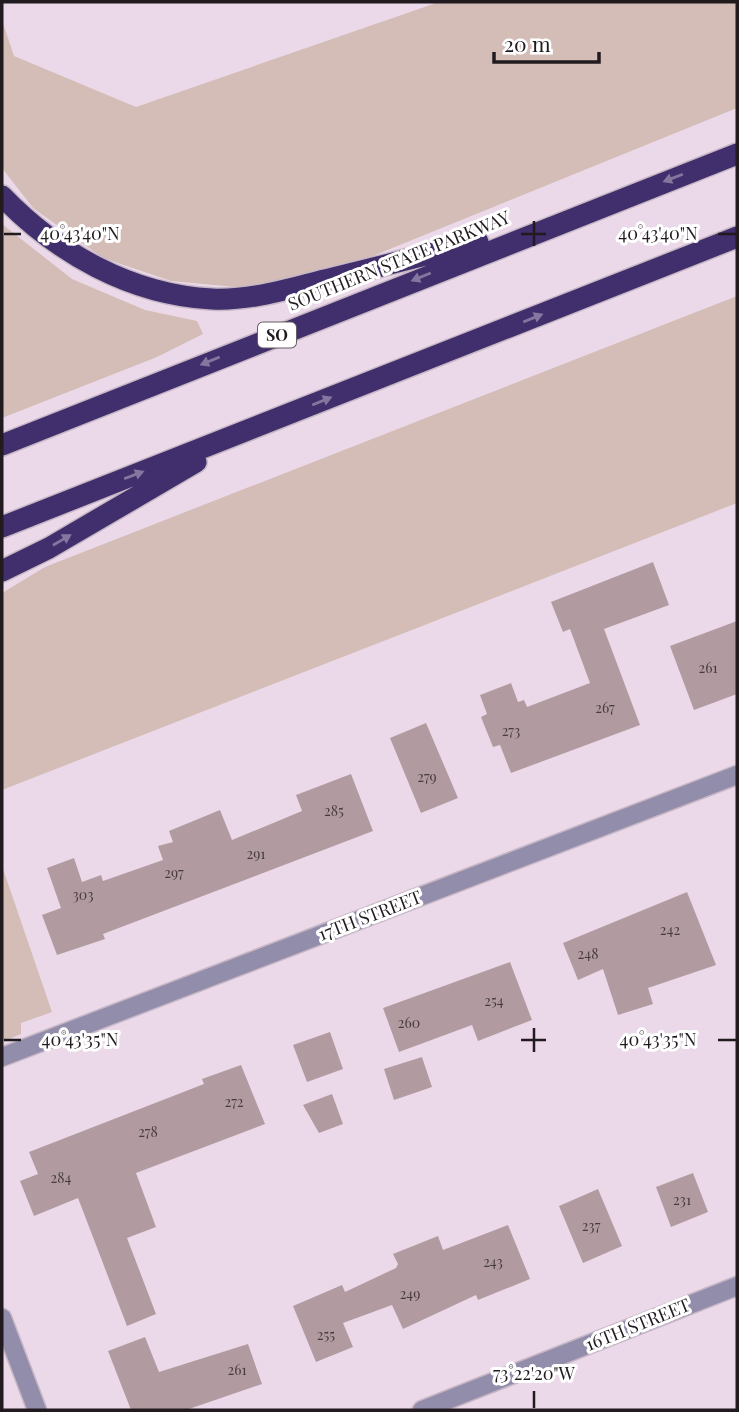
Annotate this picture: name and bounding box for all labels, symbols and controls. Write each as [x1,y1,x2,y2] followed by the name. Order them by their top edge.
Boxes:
[494,21,599,65] scale bar
[504,29,551,57] text: 20 m
[663,173,684,184] one-way arrow
[284,204,514,316] street label: SOUTHERN STATE PARKWAY
[40,221,120,245] text: 40°43'40"N
[618,221,698,245] text: 40°43'40"N
[411,271,432,282] one-way arrow
[523,312,544,323] one-way arrow
[258,322,296,348] road number: SO
[199,356,220,367] one-way arrow
[311,396,332,407] one-way arrow
[123,470,144,481] one-way arrow
[53,534,72,546] one-way arrow
[698,658,718,677] house number: 261
[595,698,615,717] house number: 267
[502,721,520,740] house number: 273
[417,767,437,786] house number: 279
[324,801,344,820] house number: 285
[246,844,266,863] house number: 291
[164,863,184,882] house number: 297
[314,884,425,946] street label: 17TH STREET
[72,885,94,904] house number: 303
[660,920,680,939] house number: 242
[578,944,598,963] house number: 248
[484,991,504,1010] house number: 254
[398,1013,420,1032] house number: 260
[42,1027,119,1051] text: 40°43'35"N
[620,1027,697,1051] text: 40°43'35"N
[224,1092,244,1111] house number: 272
[138,1122,158,1141] house number: 278
[51,1168,72,1187] house number: 284
[673,1190,691,1209] house number: 231
[582,1216,601,1235] house number: 237
[483,1252,503,1271] house number: 243
[400,1284,420,1303] house number: 249
[582,1292,694,1356] street label: 16TH STREET
[317,1325,335,1344] house number: 255
[227,1360,247,1379] house number: 261
[493,1361,576,1385] text: 73°22'20"W

